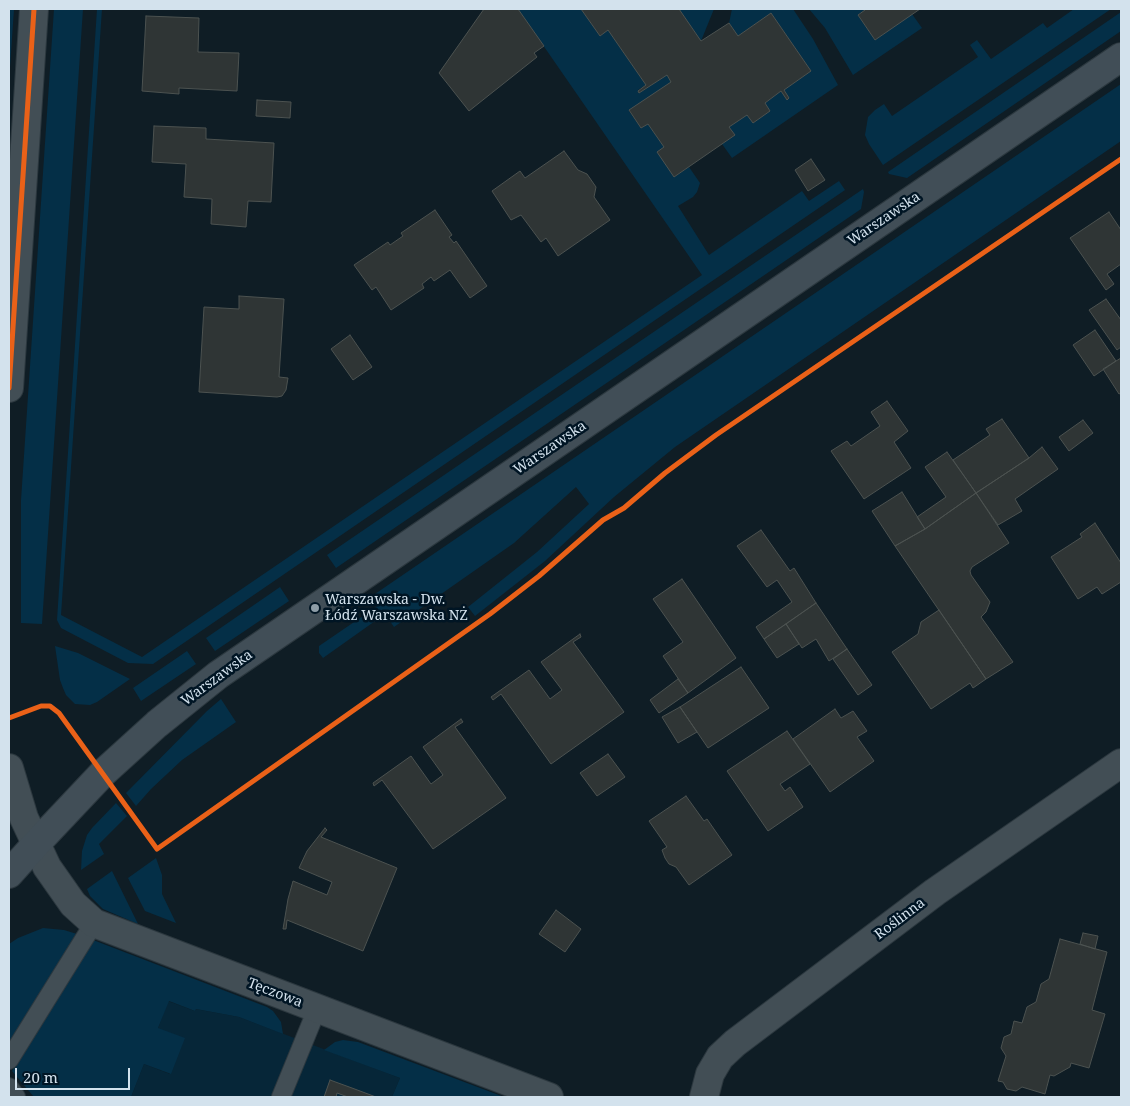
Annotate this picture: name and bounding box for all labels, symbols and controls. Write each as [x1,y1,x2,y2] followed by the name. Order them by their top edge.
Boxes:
[845,189,923,249] street label: Warszawska
[511,418,589,478] street label: Warszawska
[325,592,468,624] place label: Warszawska - Dw. Łódź Warszawska NŻ
[309,602,321,614] marker: Warszawska - Dw. Łódź Warszawska NŻ
[178,647,256,709] street label: Warszawska
[872,895,928,943] street label: Roślinna
[245,975,305,1011] street label: Tęczowa
[18,1058,132,1090] scale bar
[23,1067,58,1087] text: 20 m

